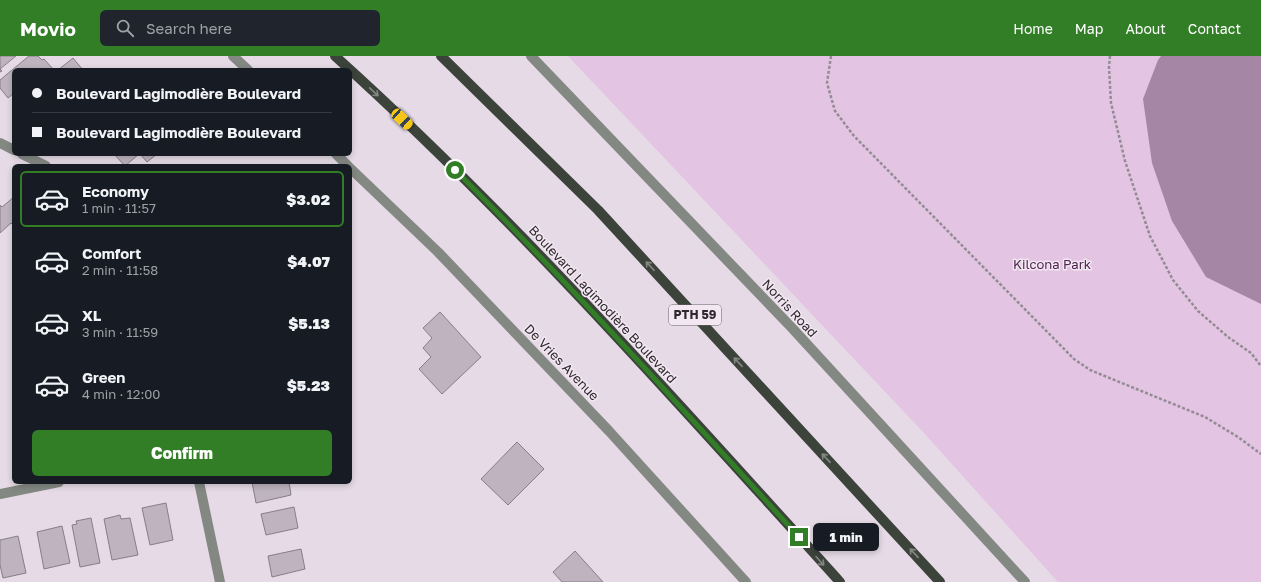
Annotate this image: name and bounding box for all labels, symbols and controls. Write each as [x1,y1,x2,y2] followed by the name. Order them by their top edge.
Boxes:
[100,10,380,46] search box
[20,17,76,40] text: Movio
[114,17,136,39] icon: search
[146,19,232,37] text: Search here
[1013,20,1053,37] text: Home
[1075,20,1103,37] text: Map
[1125,20,1166,37] text: About
[1188,20,1241,37] text: Contact
[56,84,301,102] text: Boulevard Lagimodière Boulevard
[368,87,378,96] one-way arrow
[389,106,415,132] car
[56,123,301,141] text: Boulevard Lagimodière Boulevard
[446,161,464,179] route start
[34,181,70,217] icon: car
[82,182,149,200] text: Economy
[286,190,330,208] text: $3.02
[82,200,156,216] text: 1 min · 11:57
[526,222,680,386] street label: Boulevard Lagimodière Boulevard
[34,243,70,279] icon: car
[82,244,141,262] text: Comfort
[287,252,330,270] text: $4.07
[1013,256,1092,272] park label: Kilcona Park
[645,261,655,271] one-way arrow
[82,262,158,278] text: 2 min · 11:58
[759,276,821,340] street label: Norris Road
[34,305,70,341] icon: car
[669,305,721,325] road number: PTH 59
[82,306,101,324] text: XL
[288,314,330,332] text: $5.13
[521,320,603,404] street label: De Vries Avenue
[82,324,158,340] text: 3 min · 11:59
[733,357,743,367] one-way arrow
[34,367,70,403] icon: car
[82,368,125,386] text: Green
[287,376,330,394] text: $5.23
[82,386,160,402] text: 4 min · 12:00
[32,430,332,476] button: Confirm
[822,453,831,463] one-way arrow
[813,523,879,551] callout: 1 min
[790,528,808,546] route end
[829,529,863,545] text: 1 min
[909,548,919,558] one-way arrow
[816,555,825,566] one-way arrow

